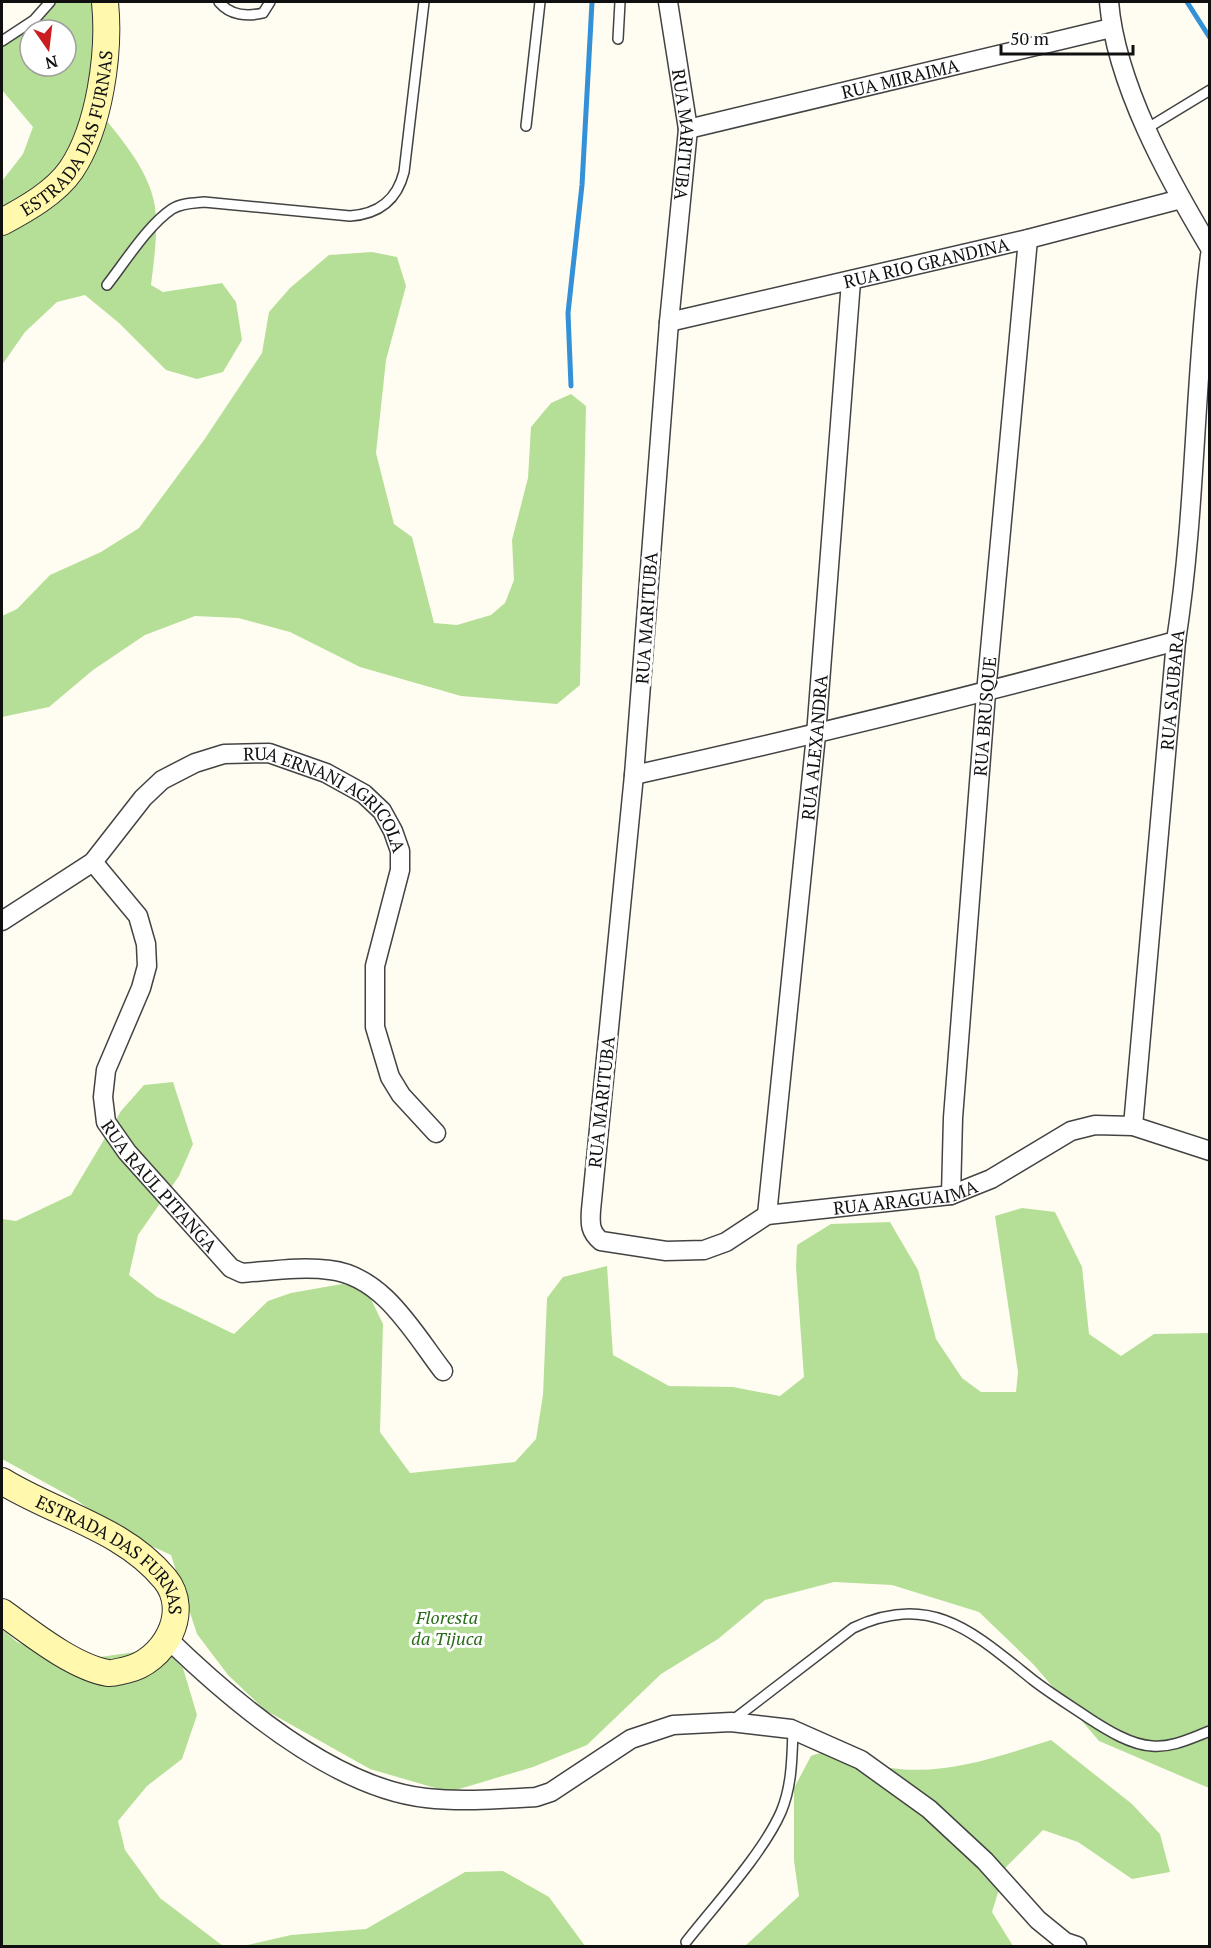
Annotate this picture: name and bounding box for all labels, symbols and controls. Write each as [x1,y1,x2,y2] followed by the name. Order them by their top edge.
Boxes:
[18,18,78,78] north arrow
[1001,18,1133,56] scale bar
[1010,26,1050,50] text: 50 m
[7,37,113,217] street label: ESTRADA DAS FURNAS
[839,53,962,104] street label: RUA MIRAIMA
[667,67,700,202] street label: RUA MARITUBA
[841,232,1012,293] street label: RUA RIO GRANDINA
[629,551,663,685] street label: RUA MARITUBA
[1154,627,1190,751] street label: RUA SAUBARA
[968,655,1001,777] street label: RUA BRUSQUE
[795,673,833,821] street label: RUA ALEXANDRA
[243,741,412,856] street label: RUA ERNANI AGRICOLA
[582,1034,620,1169] street label: RUA MARITUBA
[96,1115,223,1257] street label: RUA RAUL PITANGA
[832,1173,981,1220] street label: RUA ARAGUAIMA
[32,1489,188,1615] street label: ESTRADA DAS FURNAS
[411,1605,483,1650] park label: Floresta da Tijuca

